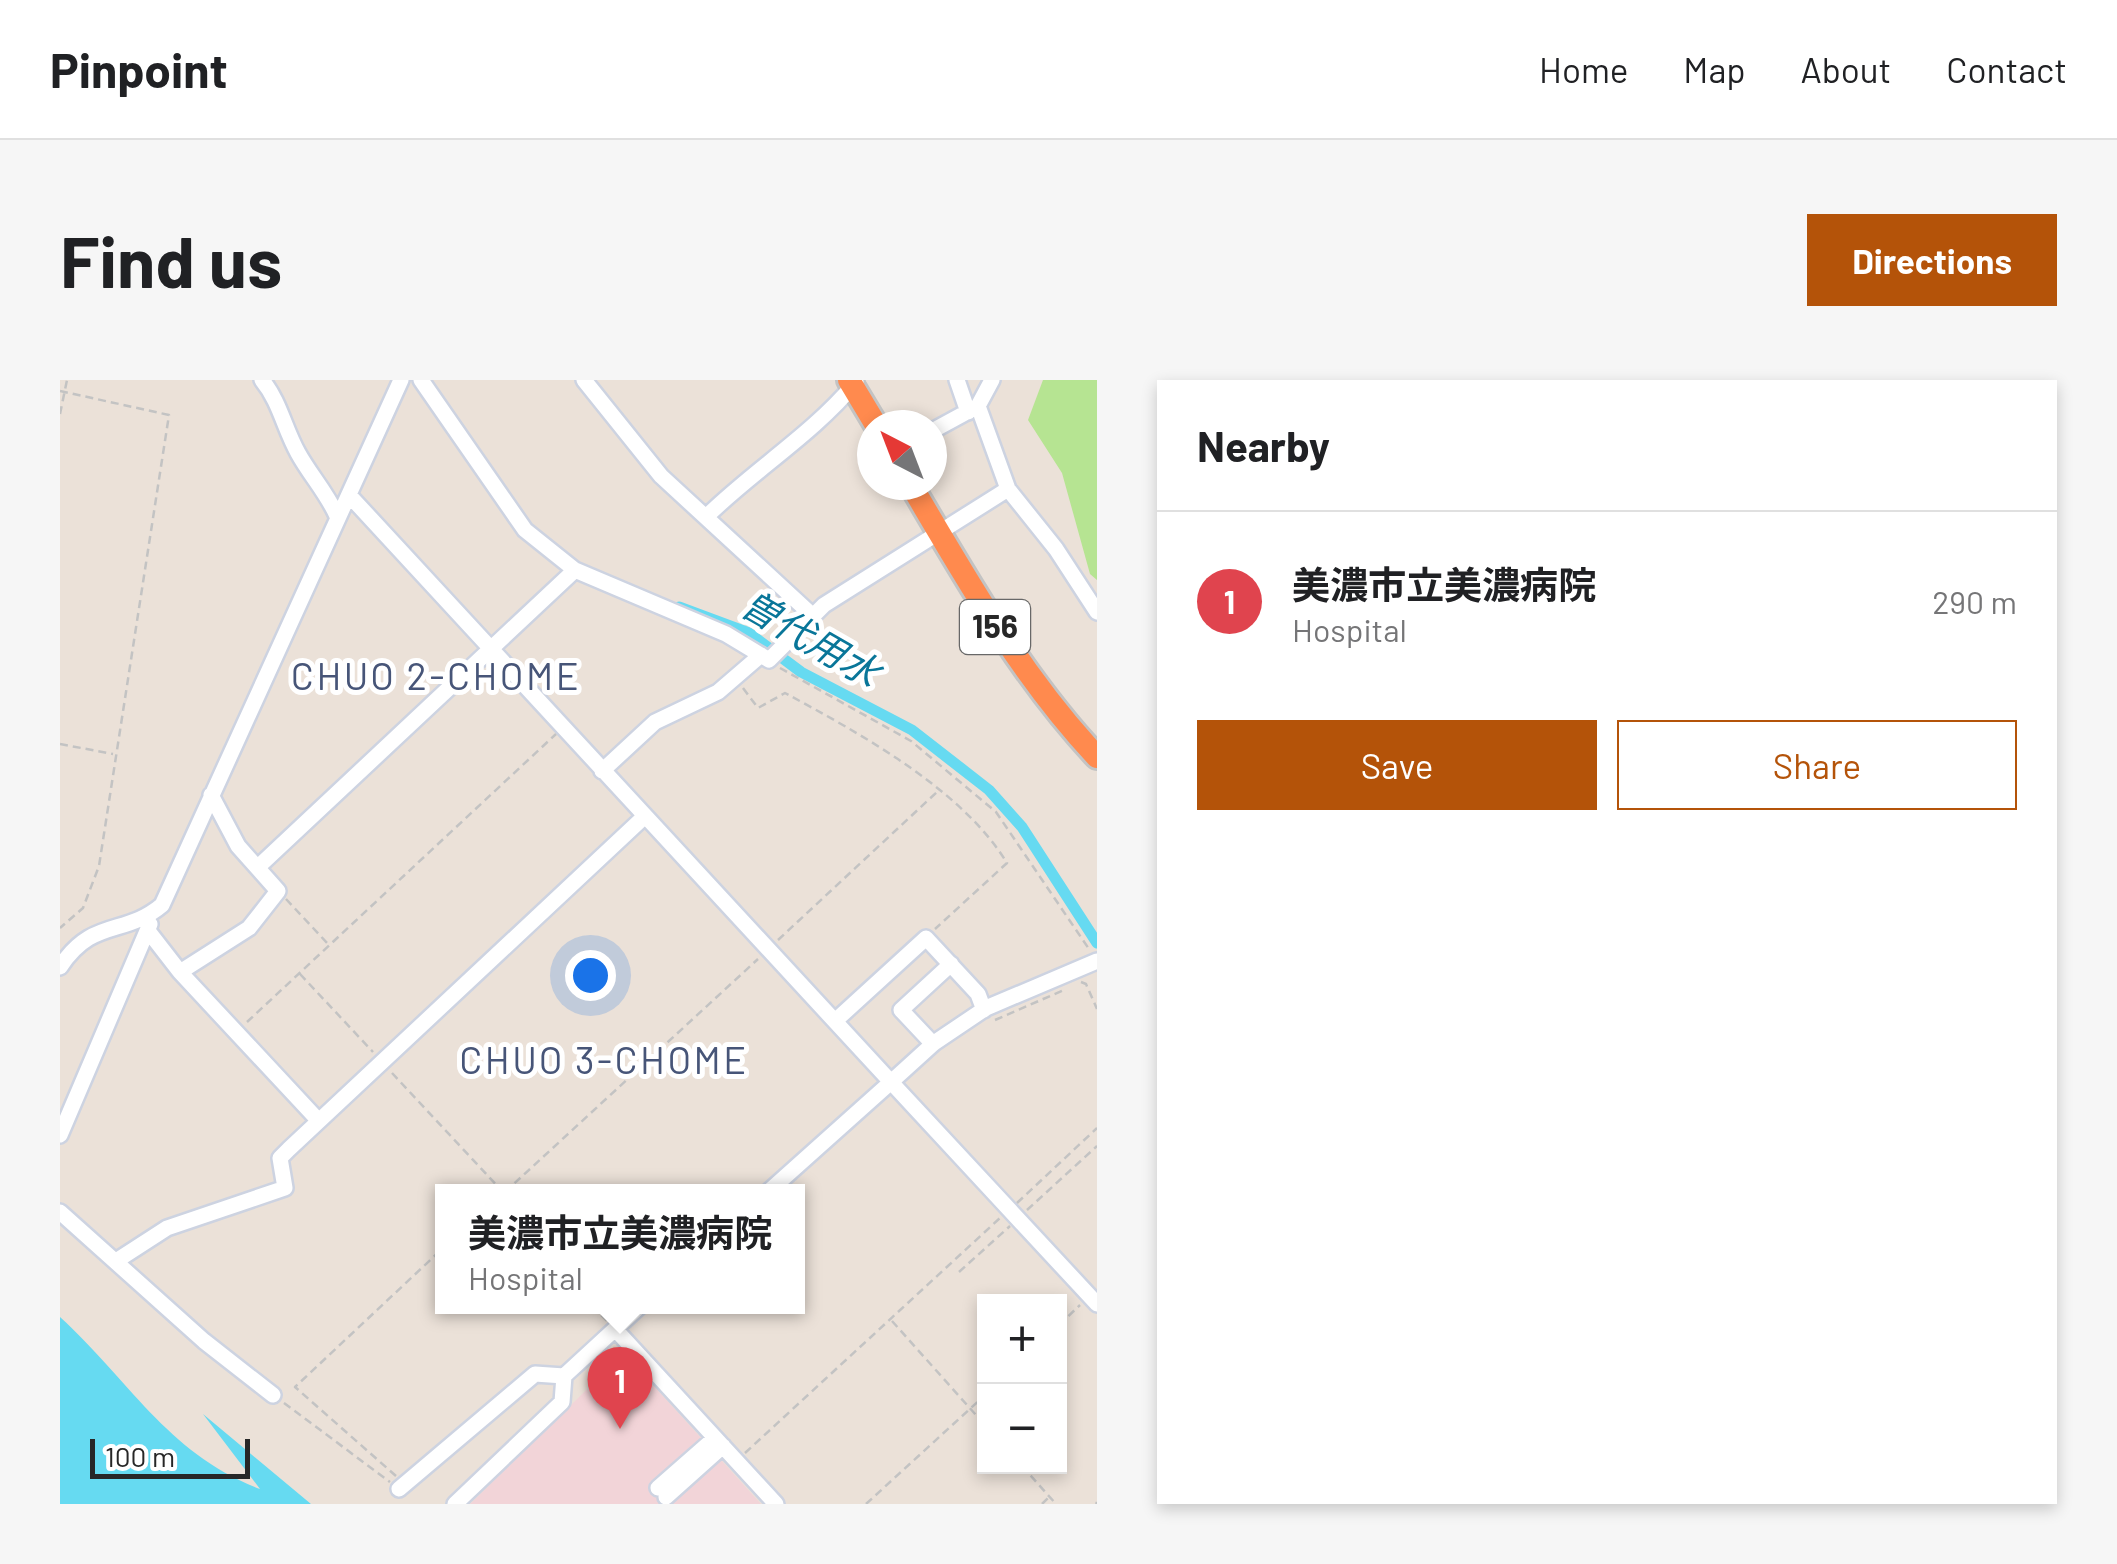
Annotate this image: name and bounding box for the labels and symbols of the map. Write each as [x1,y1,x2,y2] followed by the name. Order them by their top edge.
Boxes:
[857,410,947,500] north arrow
[734,579,892,697] water label: 曽代用水
[960,600,1030,654] road number: 156
[291,652,581,698] district label: CHUO 2-CHOME
[565,950,616,1001] your location
[459,1036,749,1082] district label: CHUO 3-CHOME
[588,1346,652,1429] pin: 1
[90,1434,250,1478] scale bar

